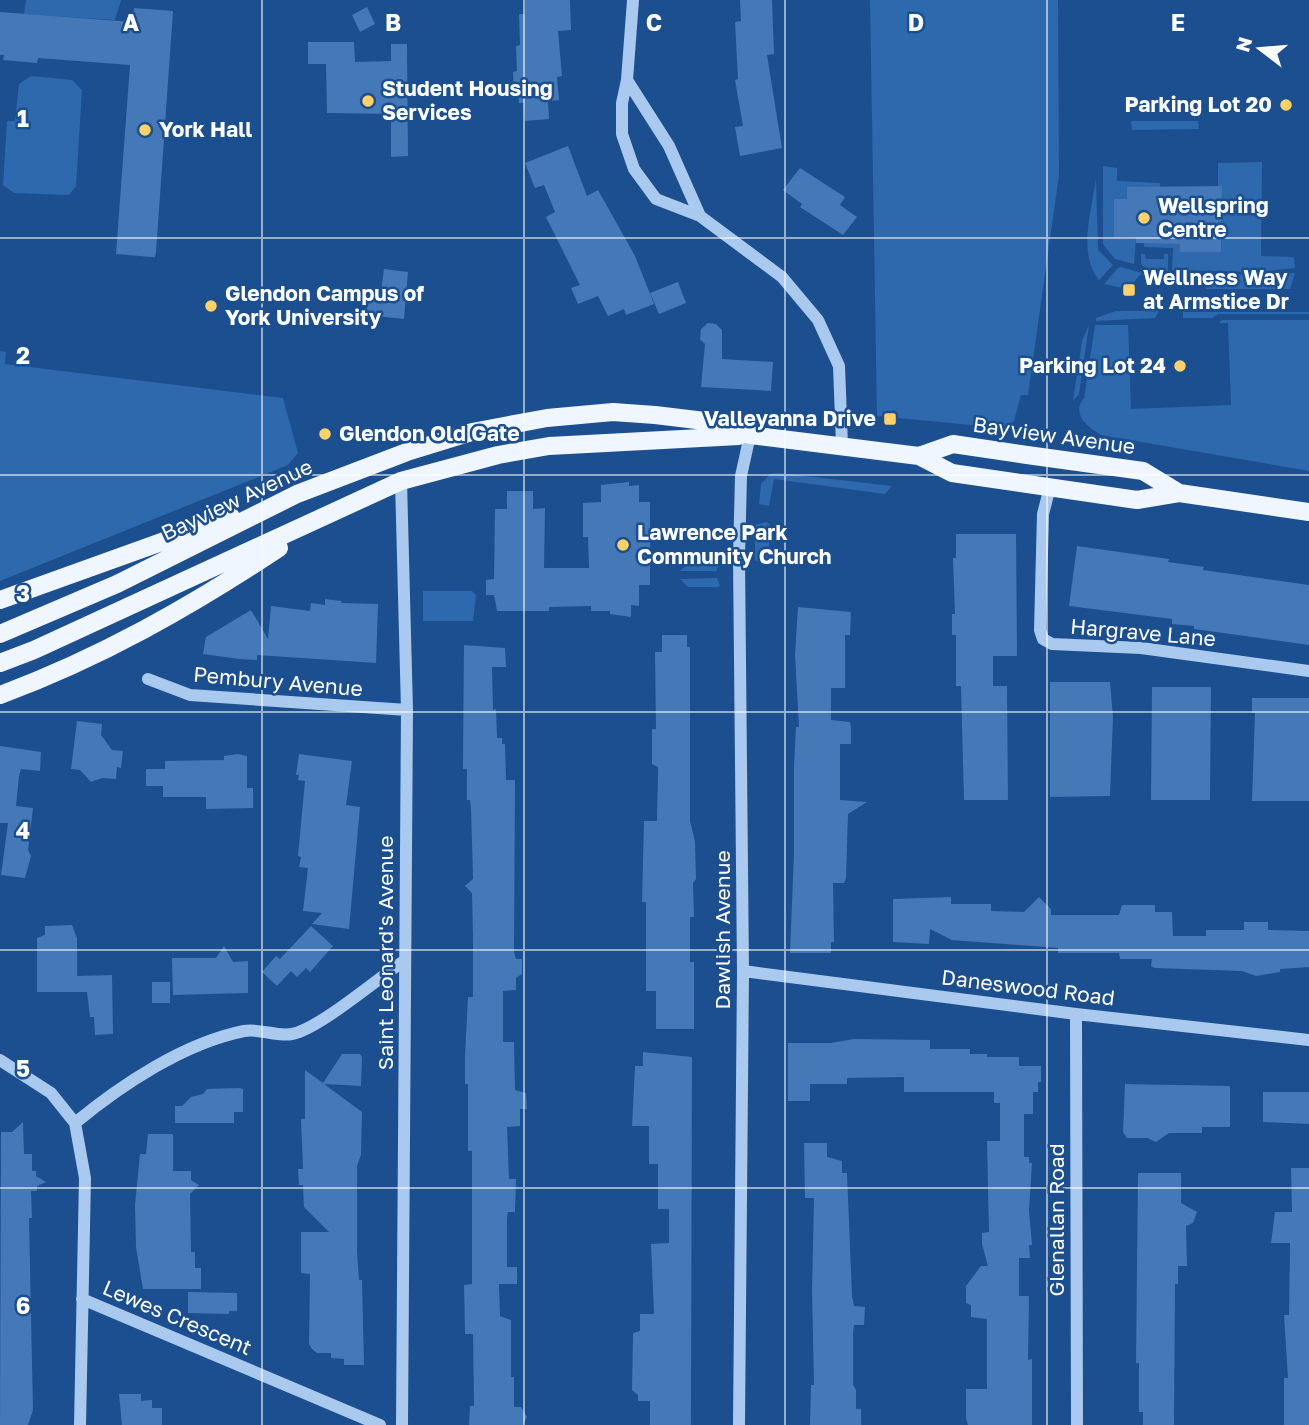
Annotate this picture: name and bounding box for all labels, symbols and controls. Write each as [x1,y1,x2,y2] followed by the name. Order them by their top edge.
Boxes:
[123,8,140,36] text: A
[385,8,401,36] text: B
[646,8,662,36] text: C
[908,8,924,36] text: D
[1171,8,1185,36] text: E
[1225,14,1295,84] north arrow
[1230,34,1256,54] text: N
[382,75,553,125] place label: Student Housing Services
[1124,91,1272,117] place label: Parking Lot 20
[360,93,376,109] marker: Student Housing Services
[1278,97,1294,113] marker: Parking Lot 20
[17,104,29,132] text: 1
[159,116,252,142] place label: York Hall
[137,122,153,138] marker: York Hall
[1158,192,1269,242] place label: Wellspring Centre
[1136,210,1152,226] marker: Wellspring Centre
[1143,264,1289,314] place label: Wellness Way at Armstice Dr
[225,280,424,330] place label: Glendon Campus of York University
[1121,282,1137,298] marker: Wellness Way at Armstice Dr
[203,298,219,314] marker: Glendon Campus of York University
[16,341,30,369] text: 2
[1019,352,1166,378] place label: Parking Lot 24
[1172,358,1188,374] marker: Parking Lot 24
[704,405,876,431] place label: Valleyanna Drive
[882,411,898,427] marker: Valleyanna Drive
[971,411,1137,459] street label: Bayview Avenue
[339,420,520,446] place label: Glendon Old Gate
[317,426,333,442] marker: Glendon Old Gate
[157,453,316,545] street label: Bayview Avenue
[637,519,831,569] place label: Lawrence Park Community Church
[615,537,631,553] marker: Lawrence Park Community Church
[16,579,30,607] text: 3
[1069,613,1217,651] street label: Hargrave Lane
[192,661,364,701] street label: Pembury Avenue
[16,816,30,844] text: 4
[372,836,398,1070] street label: Saint Leonard's Avenue
[709,850,735,1010] street label: Dawlish Avenue
[940,963,1116,1011] street label: Daneswood Road
[16,1054,30,1082] text: 5
[1043,1143,1069,1297] street label: Glenallan Road
[99,1274,256,1360] street label: Lewes Crescent
[16,1291,30,1319] text: 6

